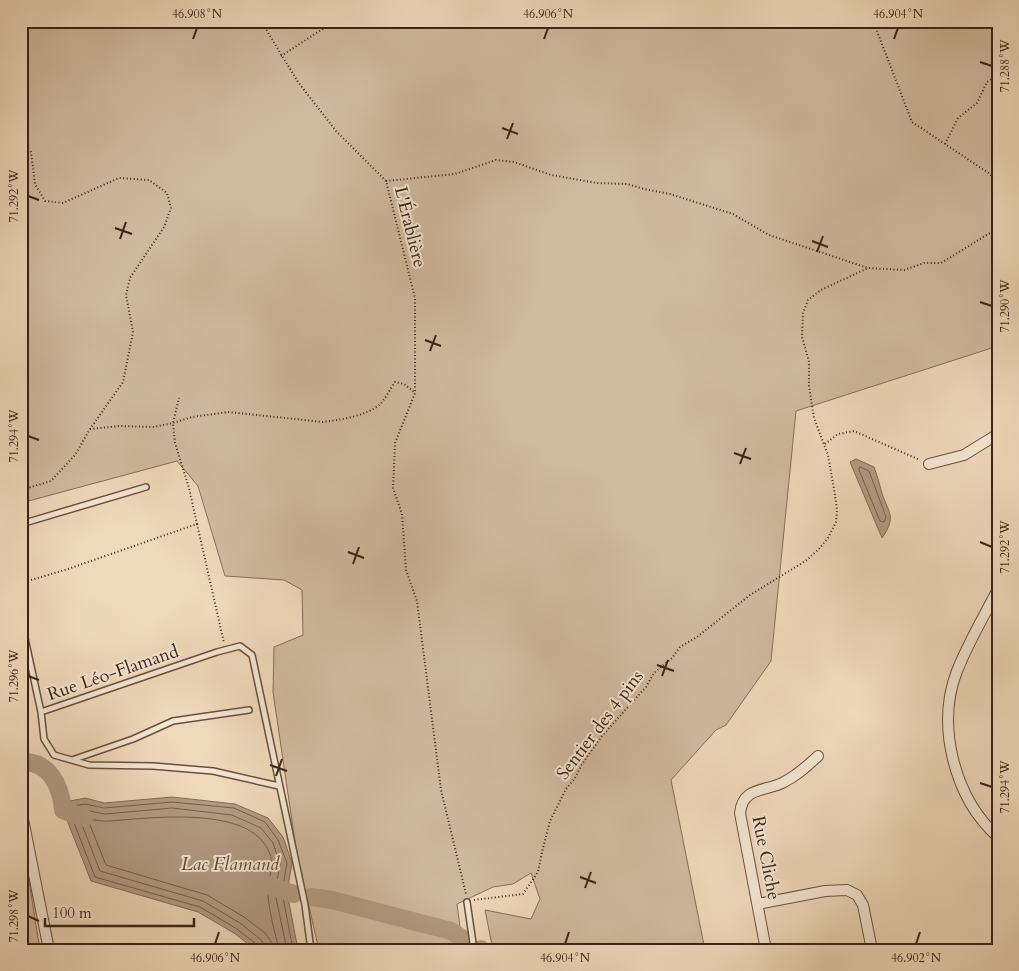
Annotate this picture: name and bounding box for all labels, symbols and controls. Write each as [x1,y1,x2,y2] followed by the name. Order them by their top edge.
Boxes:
[172,6,223,22] text: 46.908°N
[523,6,574,22] text: 46.906°N
[873,6,924,22] text: 46.904°N
[997,39,1013,93] text: 71.288°W
[6,169,22,223] text: 71.292°W
[388,184,432,270] street label: L'Érablière
[997,279,1013,333] text: 71.290°W
[6,409,22,463] text: 71.294°W
[997,520,1013,574] text: 71.292°W
[44,639,183,707] street label: Rue Léo-Flamand
[6,649,22,703] text: 71.296°W
[551,665,649,785] street label: Sentier des 4 pins
[997,760,1013,814] text: 71.294°W
[746,814,786,902] street label: Rue Cliche
[181,851,280,877] water label: Lac Flamand
[6,889,22,943] text: 71.298°W
[45,896,194,928] scale bar
[52,903,92,923] text: 100 m
[190,950,241,966] text: 46.906°N
[540,950,591,966] text: 46.904°N
[891,950,942,966] text: 46.902°N

